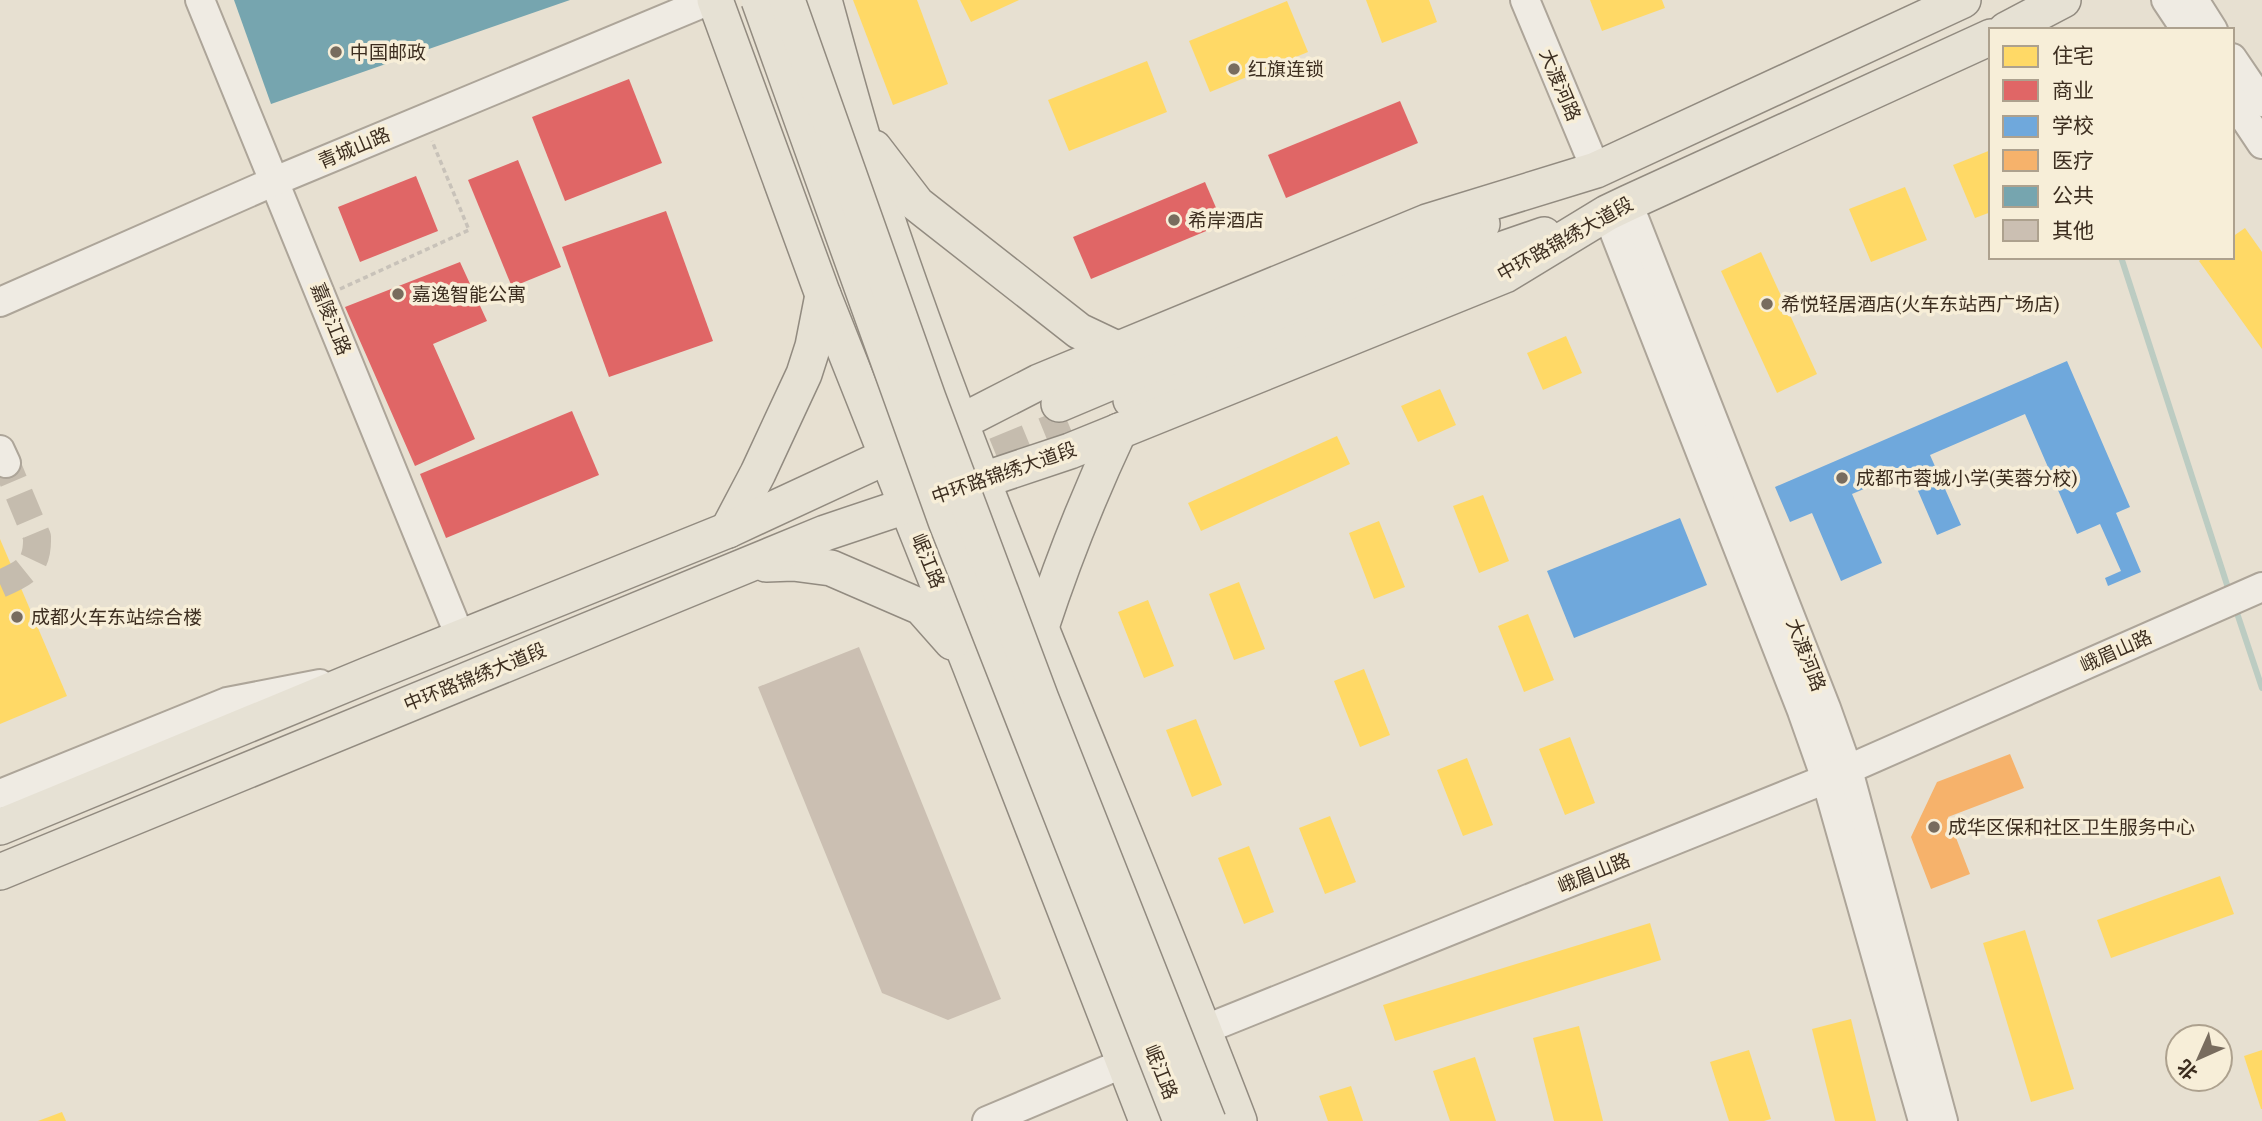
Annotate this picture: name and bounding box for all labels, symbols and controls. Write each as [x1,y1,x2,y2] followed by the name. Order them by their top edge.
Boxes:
[1989,28,2234,259] legend
[350,41,426,64] place label: 中国邮政
[2052,43,2094,69] text: 住宅
[328,44,344,60] marker: 中国邮政
[1535,46,1585,124] street label: 大渡河路
[1248,58,1324,81] place label: 红旗连锁
[1226,61,1242,77] marker: 红旗连锁
[2052,78,2094,104] text: 商业
[2052,113,2094,139] text: 学校
[315,123,393,173] street label: 青城山路
[2052,148,2094,174] text: 医疗
[2052,183,2094,209] text: 公共
[1493,192,1637,286] street label: 中环路锦绣大道段
[1188,209,1264,232] place label: 希岸酒店
[1166,212,1182,228] marker: 希岸酒店
[2052,218,2094,244] text: 其他
[306,279,356,359] street label: 嘉陵江路
[412,283,526,306] place label: 嘉逸智能公寓
[390,286,406,302] marker: 嘉逸智能公寓
[1781,293,2060,316] place label: 希悦轻居酒店(火车东站西广场店)
[1759,296,1775,312] marker: 希悦轻居酒店(火车东站西广场店)
[928,437,1080,509] street label: 中环路锦绣大道段
[1856,467,2078,490] place label: 成都市蓉城小学(芙蓉分校)
[1834,470,1850,486] marker: 成都市蓉城小学(芙蓉分校)
[907,530,949,592] street label: 岷江路
[31,606,202,629] place label: 成都火车东站综合楼
[9,609,25,625] marker: 成都火车东站综合楼
[1782,615,1830,695] street label: 大渡河路
[2077,625,2155,677] street label: 峨眉山路
[400,638,550,716] street label: 中环路锦绣大道段
[1948,816,2195,839] place label: 成华区保和社区卫生服务中心
[1926,819,1942,835] marker: 成华区保和社区卫生服务中心
[1554,848,1634,898] street label: 峨眉山路
[2164,1023,2234,1093] north arrow
[1140,1041,1182,1103] street label: 岷江路
[2172,1055,2202,1085] text: 北

